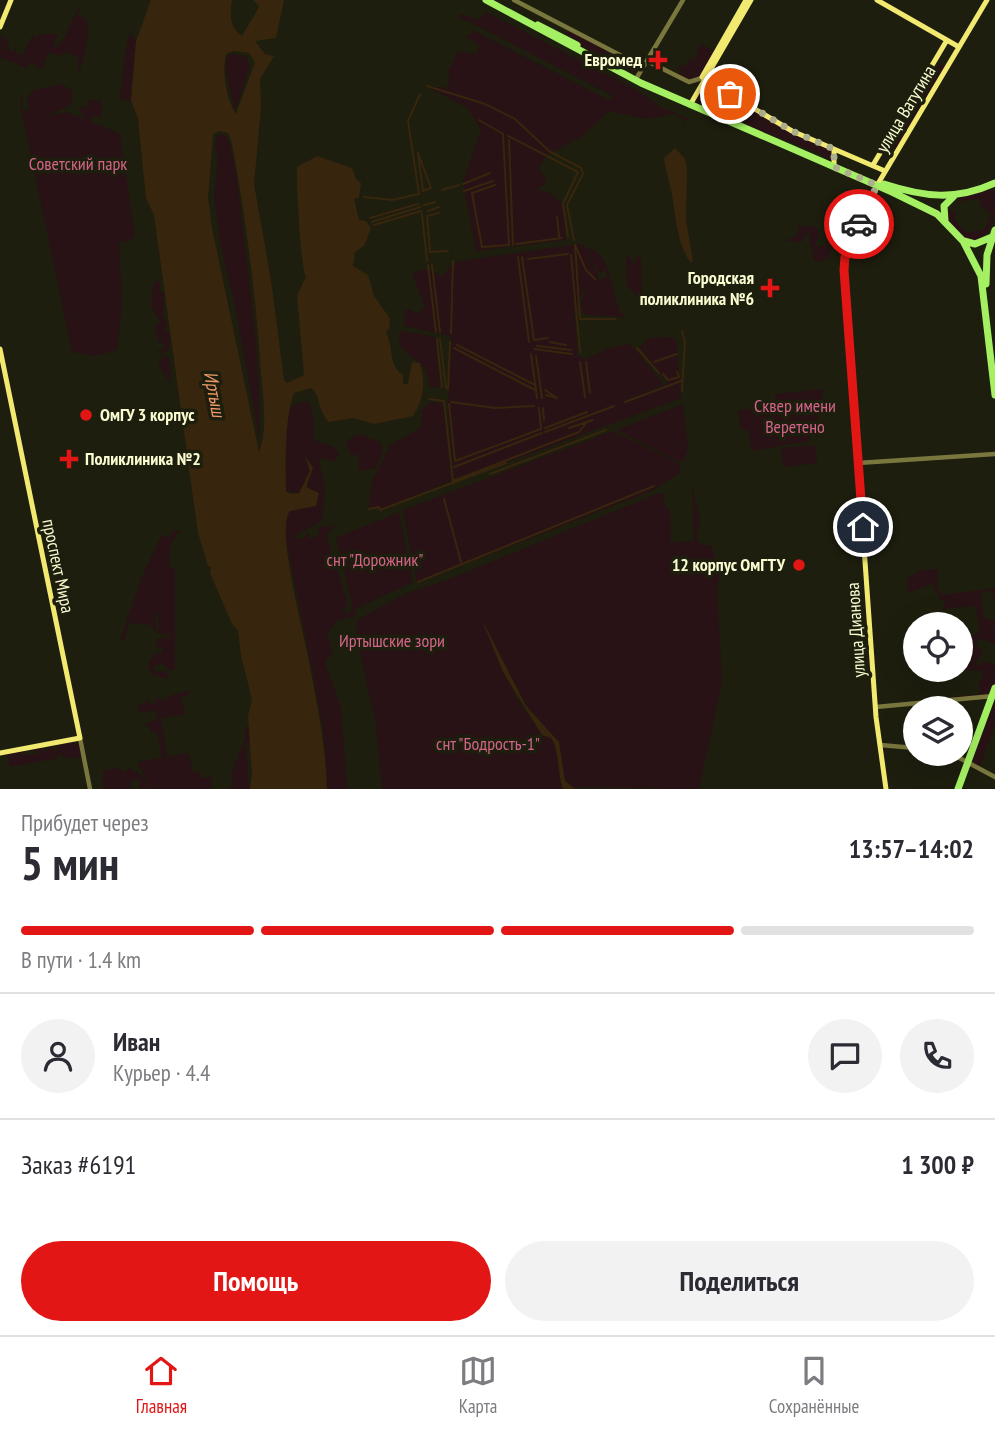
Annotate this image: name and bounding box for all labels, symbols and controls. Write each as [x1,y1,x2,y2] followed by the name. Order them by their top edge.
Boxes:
[585,48,642,71] place label: Евромед
[648,50,668,70] marker: Евромед
[871,61,941,157] street label: улица Ватутина
[700,64,760,124] pin
[711,75,749,113] icon: bag
[29,152,127,175] park label: Советский парк
[824,189,894,259] courier
[840,205,878,243] icon: car
[640,266,754,310] place label: Городская поликлиника №6
[760,278,780,298] marker: Городская поликлиника №6
[199,369,231,421] water label: Иртыш
[754,394,836,438] park label: Сквер имени Веретено
[100,403,195,426] place label: ОмГУ 3 корпус
[78,407,94,423] marker: ОмГУ 3 корпус
[85,447,201,470] place label: Поликлиника №2
[59,449,79,469] marker: Поликлиника №2
[833,497,893,557] pin
[844,508,882,546] icon: home
[37,517,80,615] street label: проспект Мира
[327,548,423,571] park label: снт "Дорожник"
[672,553,785,576] place label: 12 корпус ОмГТУ
[791,557,807,573] marker: 12 корпус ОмГТУ
[841,582,870,678] street label: улица Дианова
[903,612,973,766] map controls
[903,612,973,682] button: locate
[339,629,445,652] park label: Иртышские зори
[903,696,973,766] button: layers
[436,732,540,755] park label: снт "Бодрость-1"
[21,808,149,837] text: Прибудет через
[849,832,974,865] text: 13:57–14:02
[21,833,119,893] text: 5 мин
[21,945,141,974] text: В пути · 1.4 km
[21,1019,95,1093] button: person
[808,1019,882,1093] button: chat
[900,1019,974,1093] button: phone
[113,1025,160,1058] text: Иван
[113,1058,210,1087] text: Курьер · 4.4
[21,1148,136,1181] text: Заказ #6191
[901,1148,974,1181] text: 1 300 ₽
[21,1241,491,1321] button: Помощь
[505,1241,974,1321] button: Поделиться
[136,1352,187,1418] tab: Главная
[459,1352,497,1418] tab: Карта
[769,1352,859,1418] tab: Сохранённые

